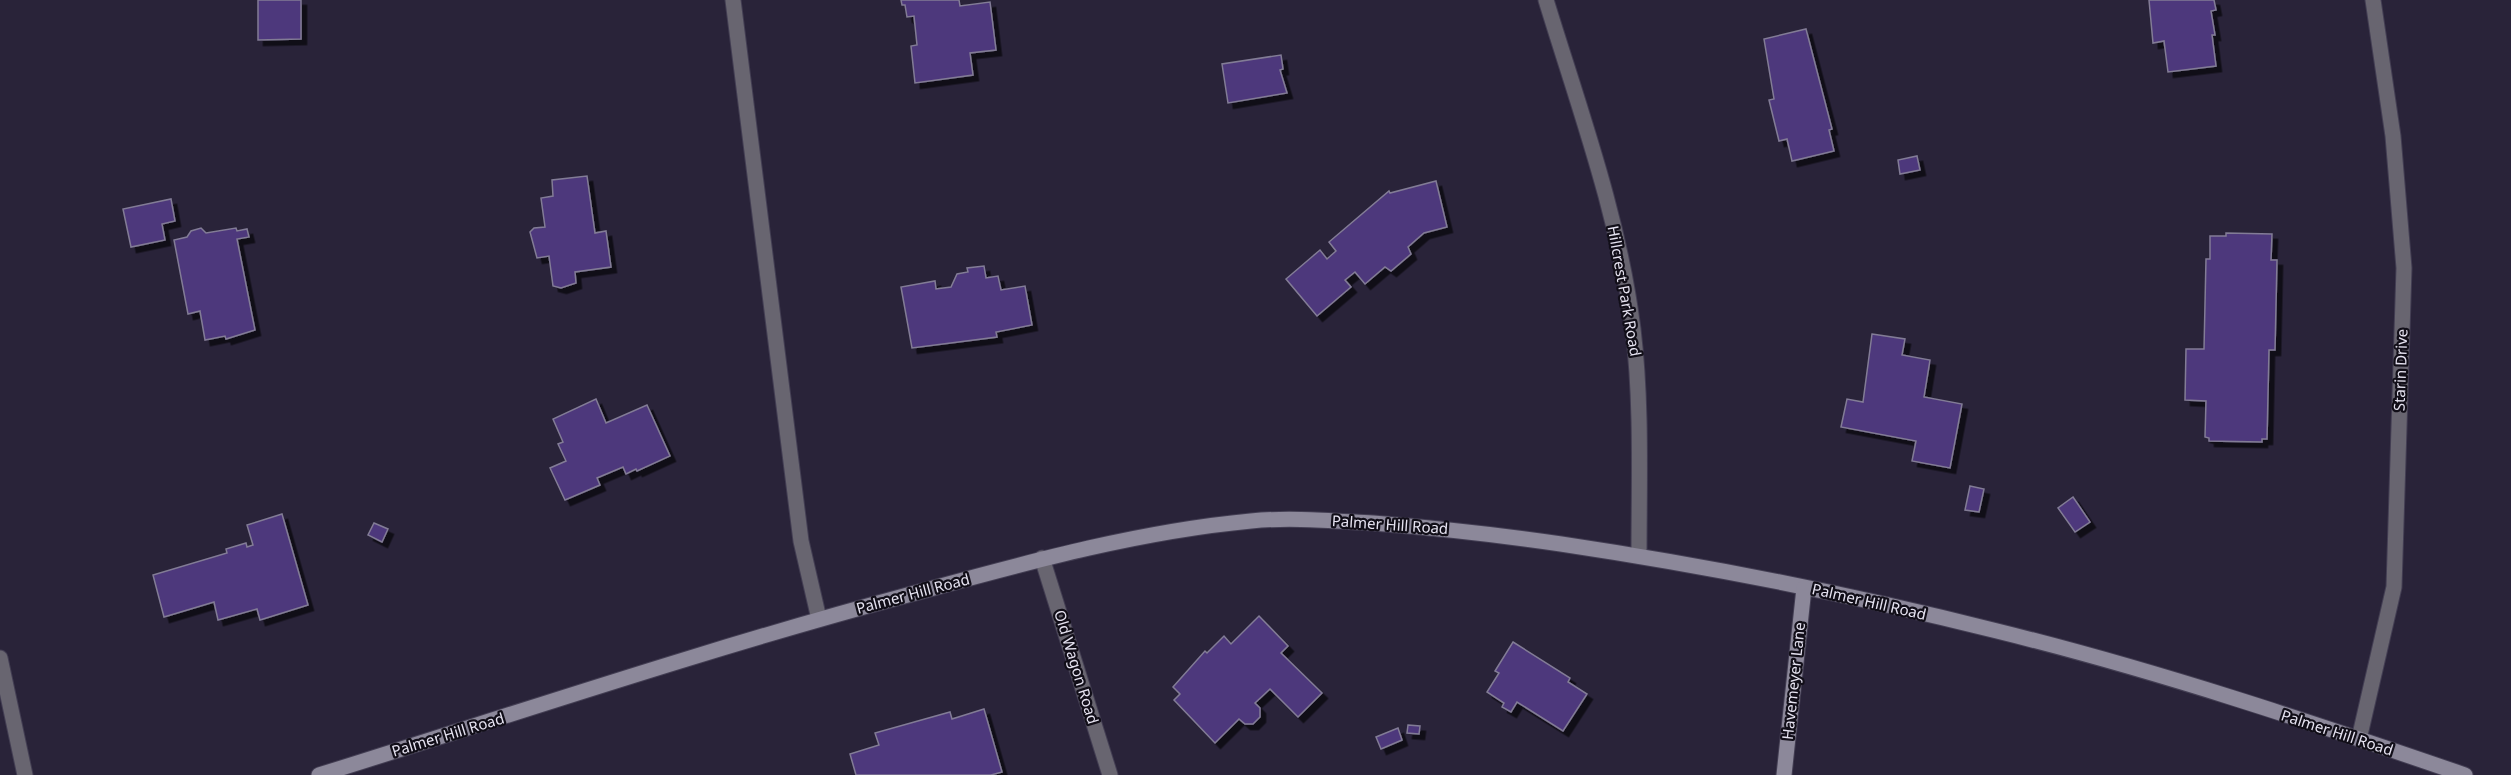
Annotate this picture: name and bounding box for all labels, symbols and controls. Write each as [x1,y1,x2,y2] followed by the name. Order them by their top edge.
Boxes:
[1604,224,1646,358] street label: Hillcrest Park Road
[2389,328,2411,411] street label: Starin Drive
[1331,510,1449,538] street label: Palmer Hill Road
[854,568,972,618] street label: Palmer Hill Road
[1810,578,1928,624] street label: Palmer Hill Road
[1050,607,1104,726] street label: Old Wagon Road
[1777,621,1809,741] street label: Havemeyer Lane
[2279,705,2396,760] street label: Palmer Hill Road
[389,707,506,761] street label: Palmer Hill Road

